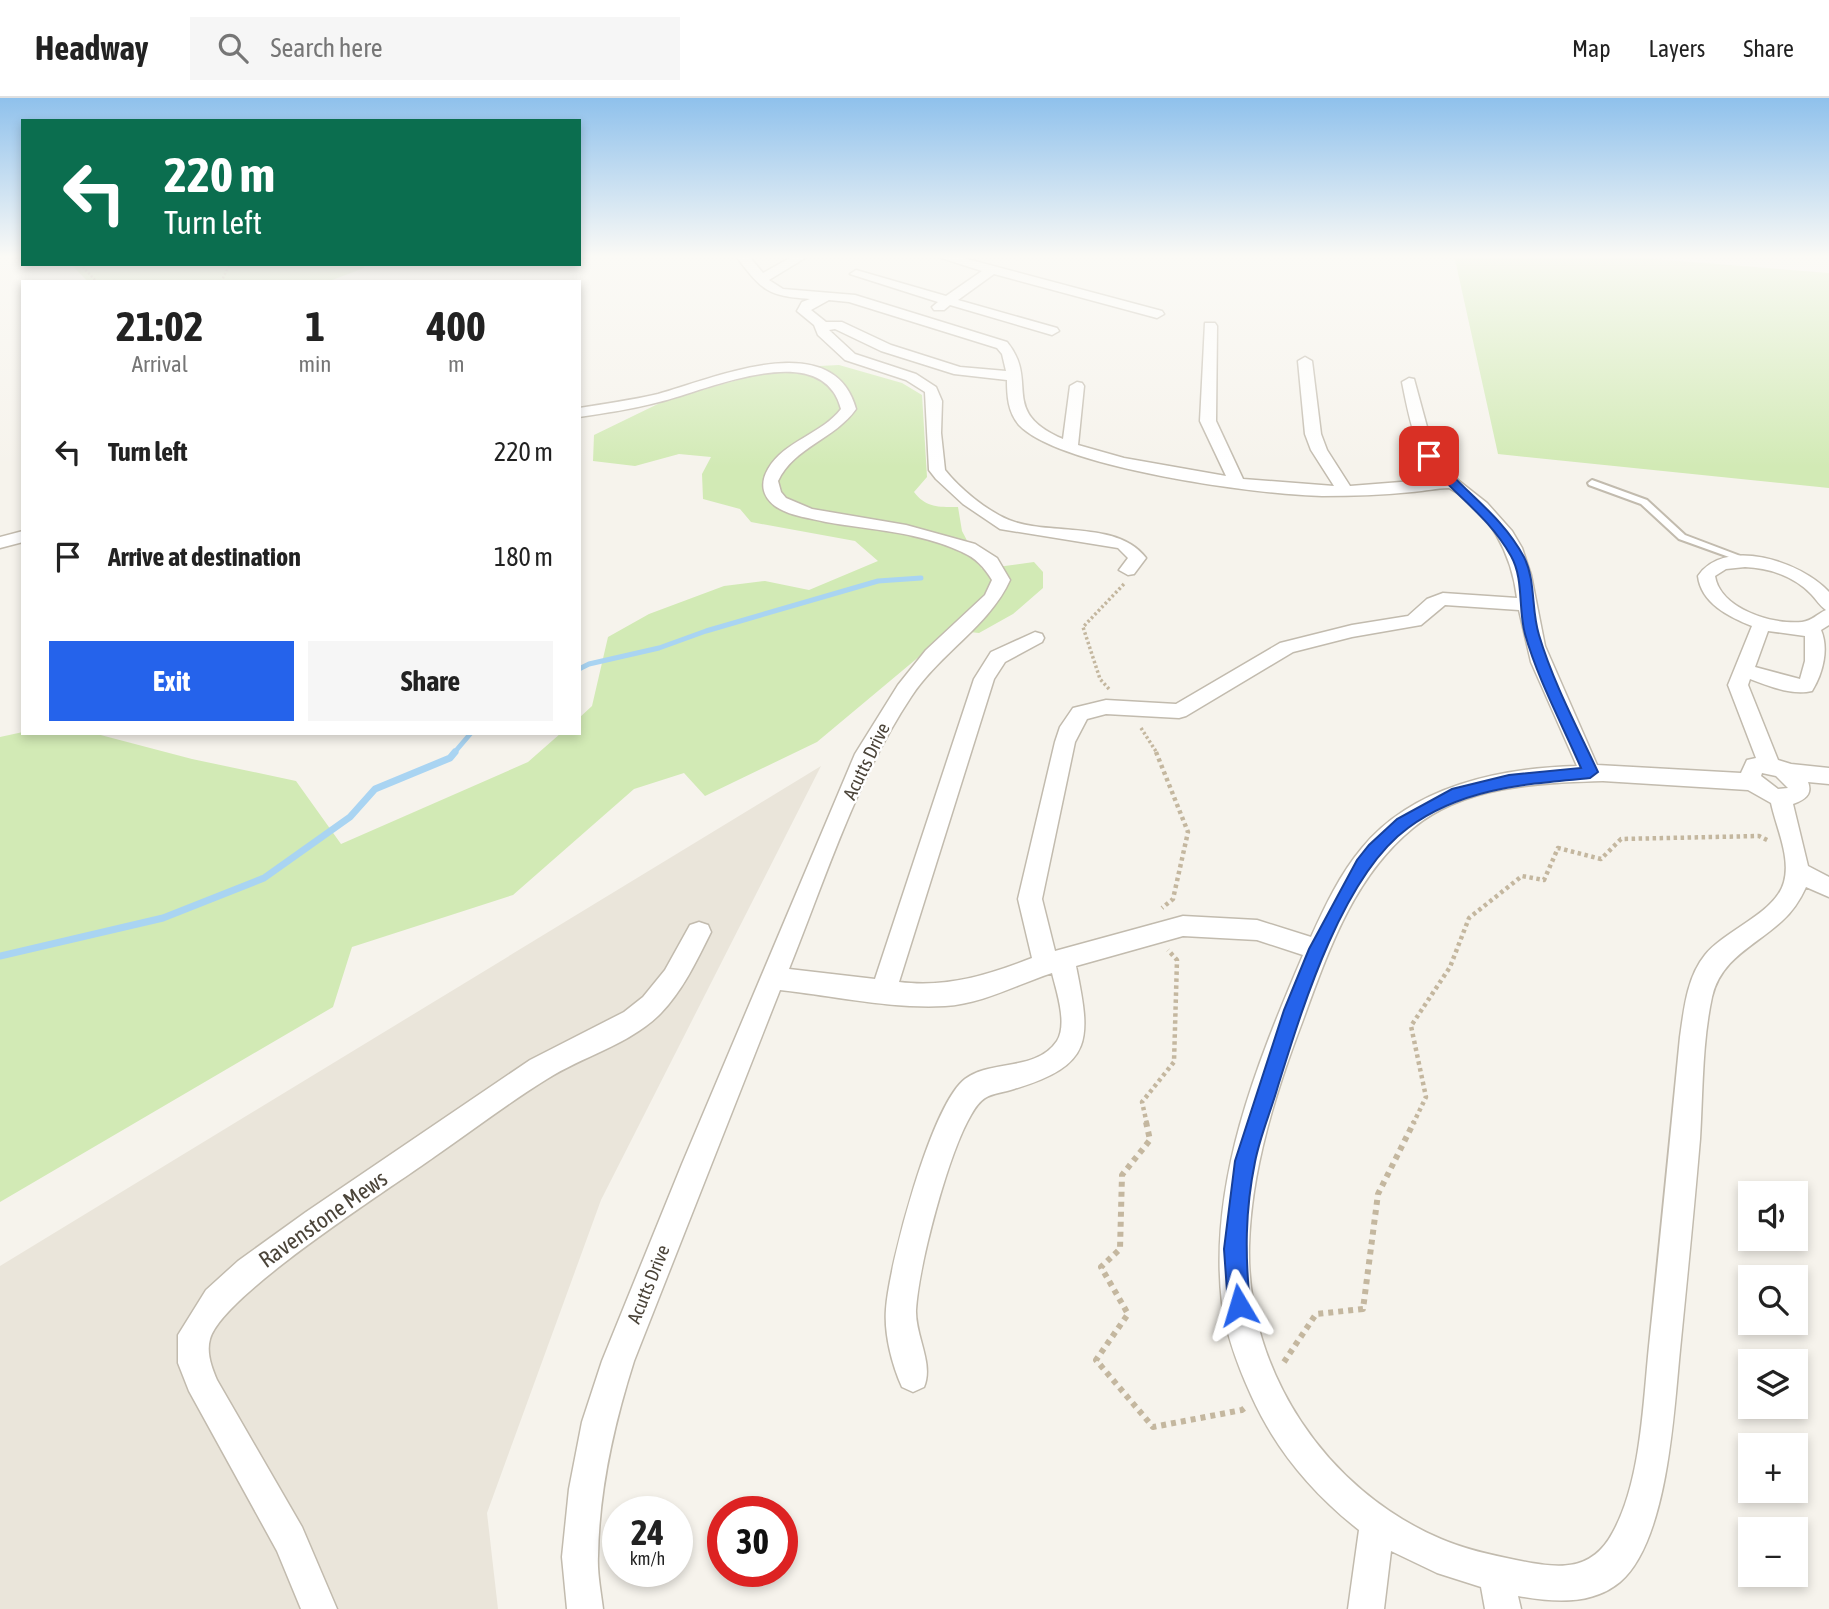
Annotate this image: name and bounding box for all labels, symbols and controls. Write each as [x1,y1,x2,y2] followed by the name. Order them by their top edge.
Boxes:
[190,17,680,80] search box
[35,29,148,67] text: Headway
[214,29,252,67] icon: search
[270,33,383,63] text: Search here
[1572,35,1611,62] text: Map
[1649,35,1705,62] text: Layers
[1743,35,1794,62] text: Share
[164,146,275,202] text: 220 m
[49,147,140,238] icon: left
[164,204,262,241] text: Turn left
[116,302,203,350] text: 21:02
[305,302,325,350] text: 1
[427,302,486,350] text: 400
[132,351,188,377] text: Arrival
[299,351,332,377] text: min
[448,351,465,377] text: m
[1399,426,1459,486] pin
[49,433,87,471] icon: left
[108,437,188,467] text: Turn left
[494,437,553,467] text: 220 m
[1410,437,1448,475] icon: arrive
[49,538,87,576] icon: arrive
[108,542,301,572] text: Arrive at destination
[494,542,553,572] text: 180 m
[49,641,294,721] button: Exit
[308,641,553,721] button: Share
[838,719,894,803] street label: Acutts Drive
[254,1165,392,1273] street label: Ravenstone Mews
[1738,1181,1808,1587] map controls
[1738,1181,1808,1251] button: sound
[622,1242,674,1326] street label: Acutts Drive
[1738,1265,1808,1335] button: search
[1202,1268,1276,1342] position arrow
[1738,1349,1808,1419] button: layers
[1738,1433,1808,1503] button: +
[707,1496,798,1587] speed limit sign: 30
[631,1512,664,1552] text: 24
[1738,1517,1808,1587] button: −
[630,1548,665,1569] text: km/h

